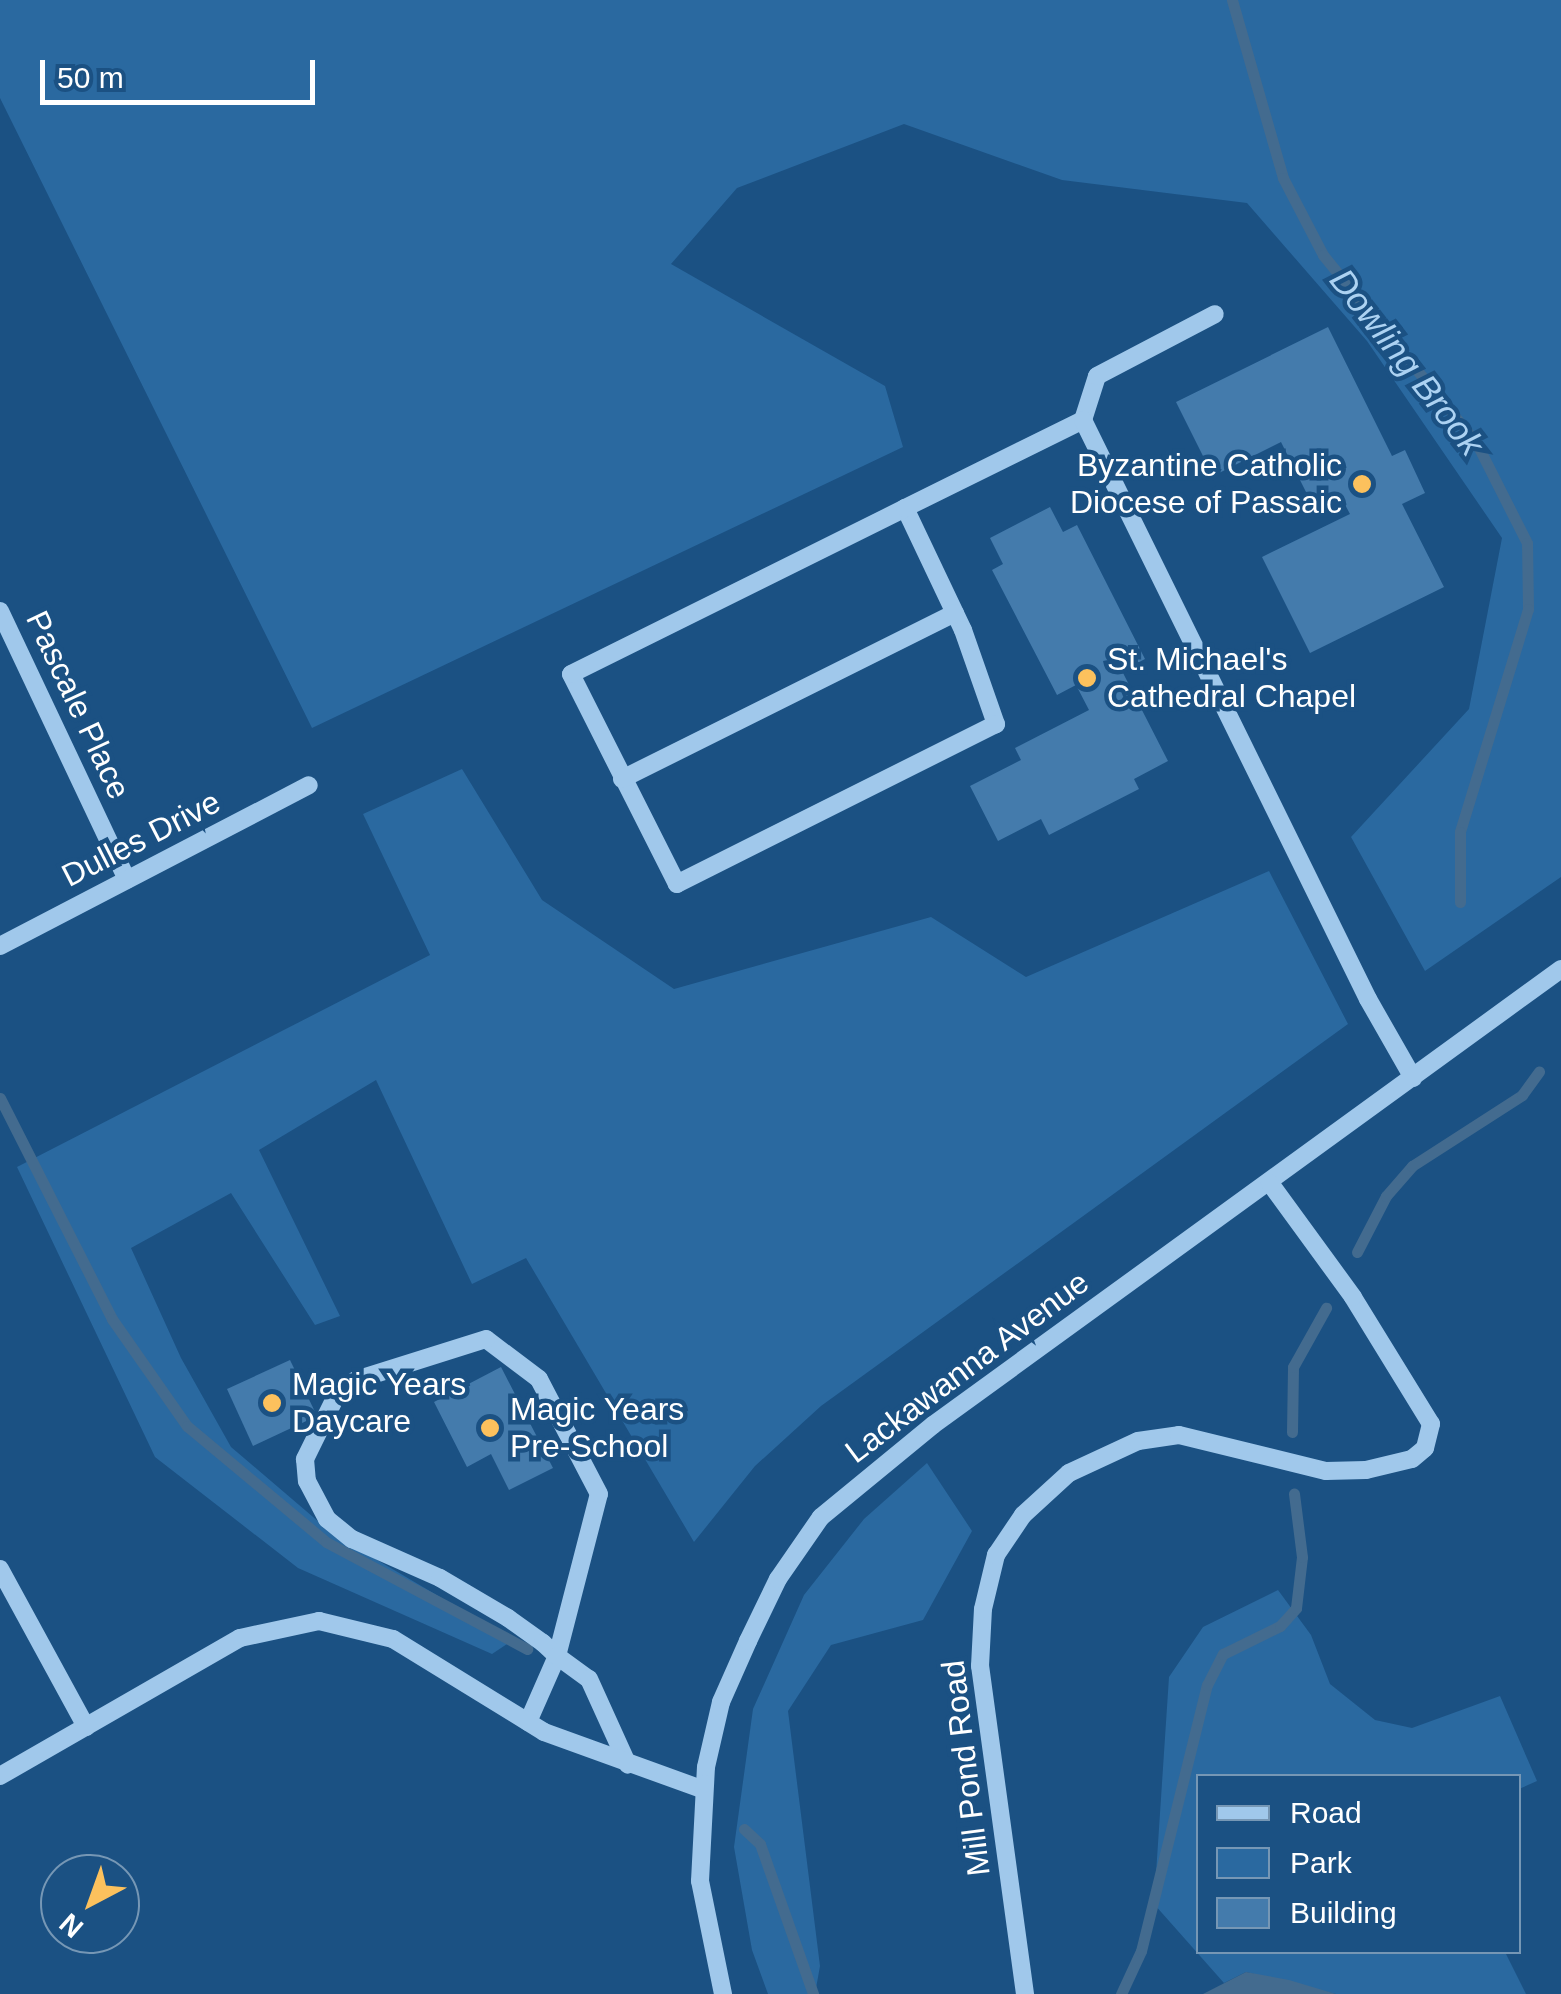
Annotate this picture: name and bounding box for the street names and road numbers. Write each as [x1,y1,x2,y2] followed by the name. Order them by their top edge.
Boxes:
[18,605,138,805] street label: Pascale Place
[55,783,227,895] street label: Dulles Drive
[837,1262,1097,1472] street label: Lackawanna Avenue
[934,1658,998,1878] street label: Mill Pond Road

